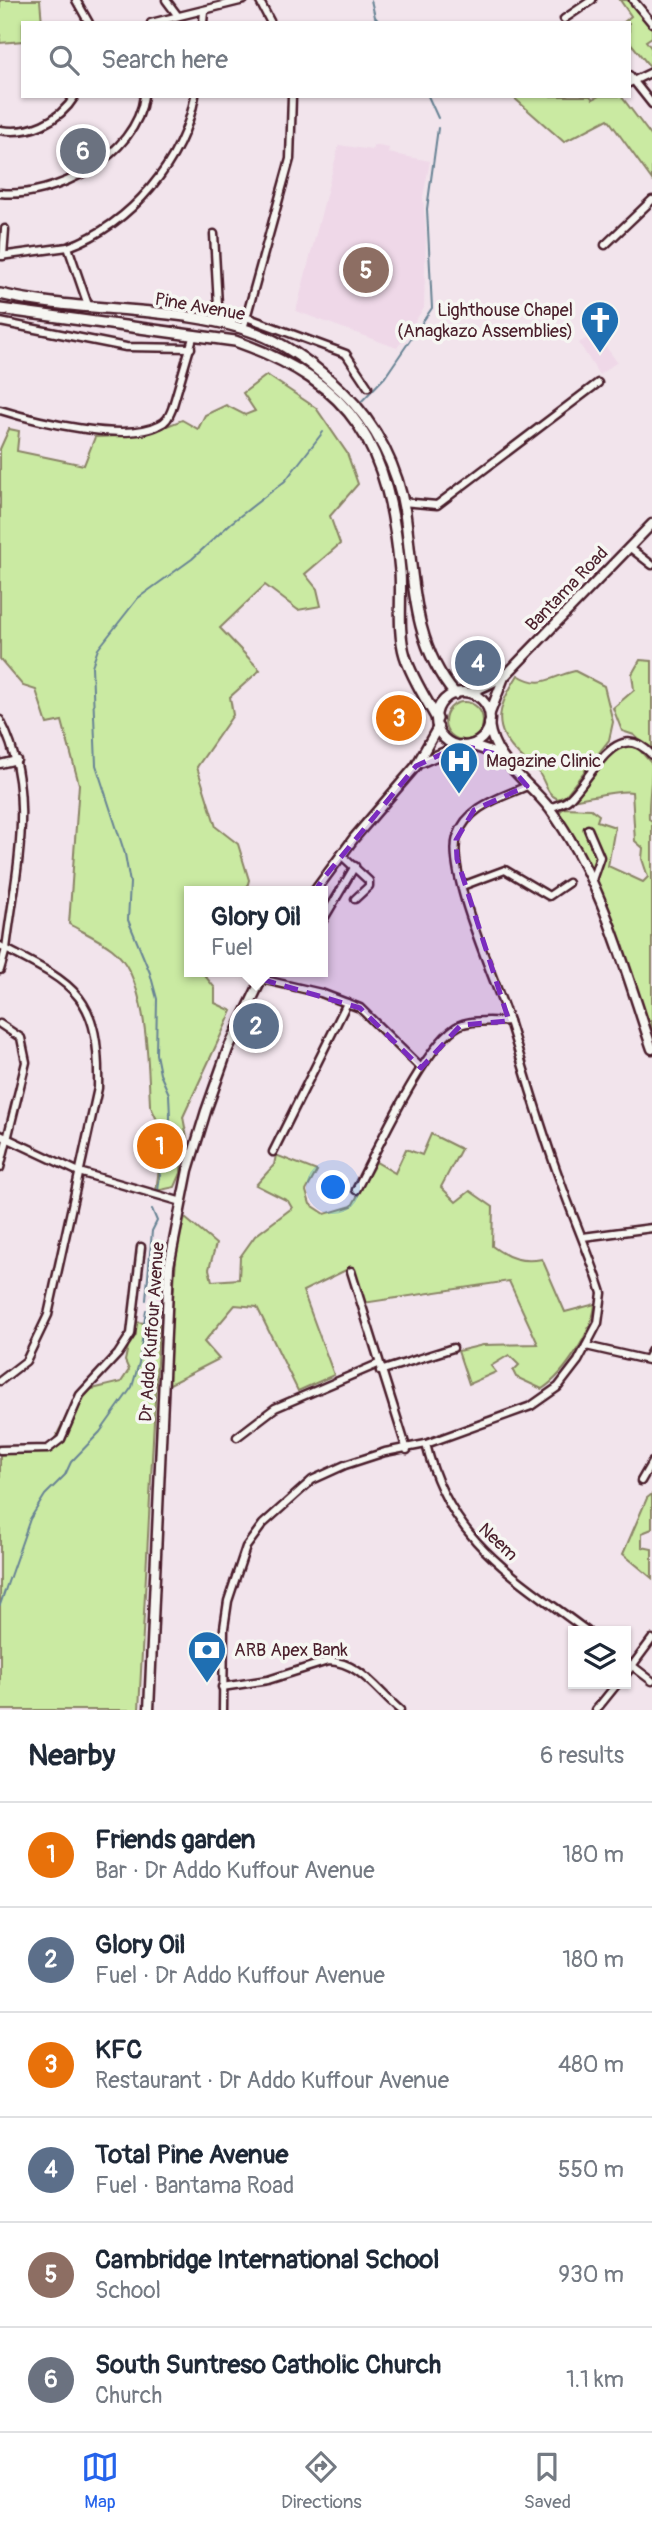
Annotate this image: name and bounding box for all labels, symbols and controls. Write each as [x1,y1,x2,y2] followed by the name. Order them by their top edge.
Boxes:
[21,21,631,98] search box
[45,41,83,79] icon: search
[101,44,228,76] text: Search here
[60,125,106,177] pin: 6
[343,244,389,296] pin: 5
[153,288,247,326] street label: Pine Avenue
[397,299,573,343] place label: Lighthouse Chapel (Anagkazo Assemblies)
[579,299,621,354] church icon: Lighthouse Chapel (Anagkazo Assemblies)
[521,542,613,636] street label: Bantama Road
[455,637,501,689] pin: 4
[376,692,422,744] pin: 3
[438,740,480,795] hospital icon: Magazine Clinic
[486,750,601,773] place label: Magazine Clinic
[184,886,328,977] popup
[211,901,301,933] text: Glory Oil
[211,933,253,962] text: Fuel
[233,1000,279,1052] pin: 2
[137,1120,183,1172] pin: 1
[316,1170,350,1204] your location
[134,1241,170,1423] street label: Dr Addo Kuffour Avenue
[473,1518,523,1566] street label: Neem
[568,1626,631,1689] map controls
[568,1626,631,1689] button: layers
[186,1629,228,1684] bank icon: ARB Apex Bank
[234,1639,348,1662] place label: ARB Apex Bank
[28,1737,115,1774] text: Nearby
[540,1741,624,1770] text: 6 results
[95,1824,256,1856] text: Friends garden
[47,1840,56,1869] text: 1
[562,1840,624,1869] text: 180 m
[95,1856,375,1885] text: Bar · Dr Addo Kuffour Avenue
[95,1929,185,1961] text: Glory Oil
[45,1945,57,1974] text: 2
[562,1945,624,1974] text: 180 m
[95,1961,385,1990] text: Fuel · Dr Addo Kuffour Avenue
[95,2034,142,2066] text: KFC
[45,2050,57,2079] text: 3
[558,2050,624,2079] text: 480 m
[95,2066,449,2095] text: Restaurant · Dr Addo Kuffour Avenue
[95,2139,288,2171] text: Total Pine Avenue
[44,2155,58,2184] text: 4
[558,2155,624,2184] text: 550 m
[95,2171,294,2200] text: Fuel · Bantama Road
[95,2244,440,2276] text: Cambridge International School
[45,2260,57,2289] text: 5
[558,2260,624,2289] text: 930 m
[95,2276,161,2305] text: School
[95,2349,441,2381] text: South Suntreso Catholic Church
[44,2365,58,2394] text: 6
[566,2365,624,2394] text: 1.1 km
[95,2381,162,2410] text: Church
[81,2448,119,2514] tab: Map
[281,2448,362,2514] tab: Directions
[524,2448,571,2514] tab: Saved

